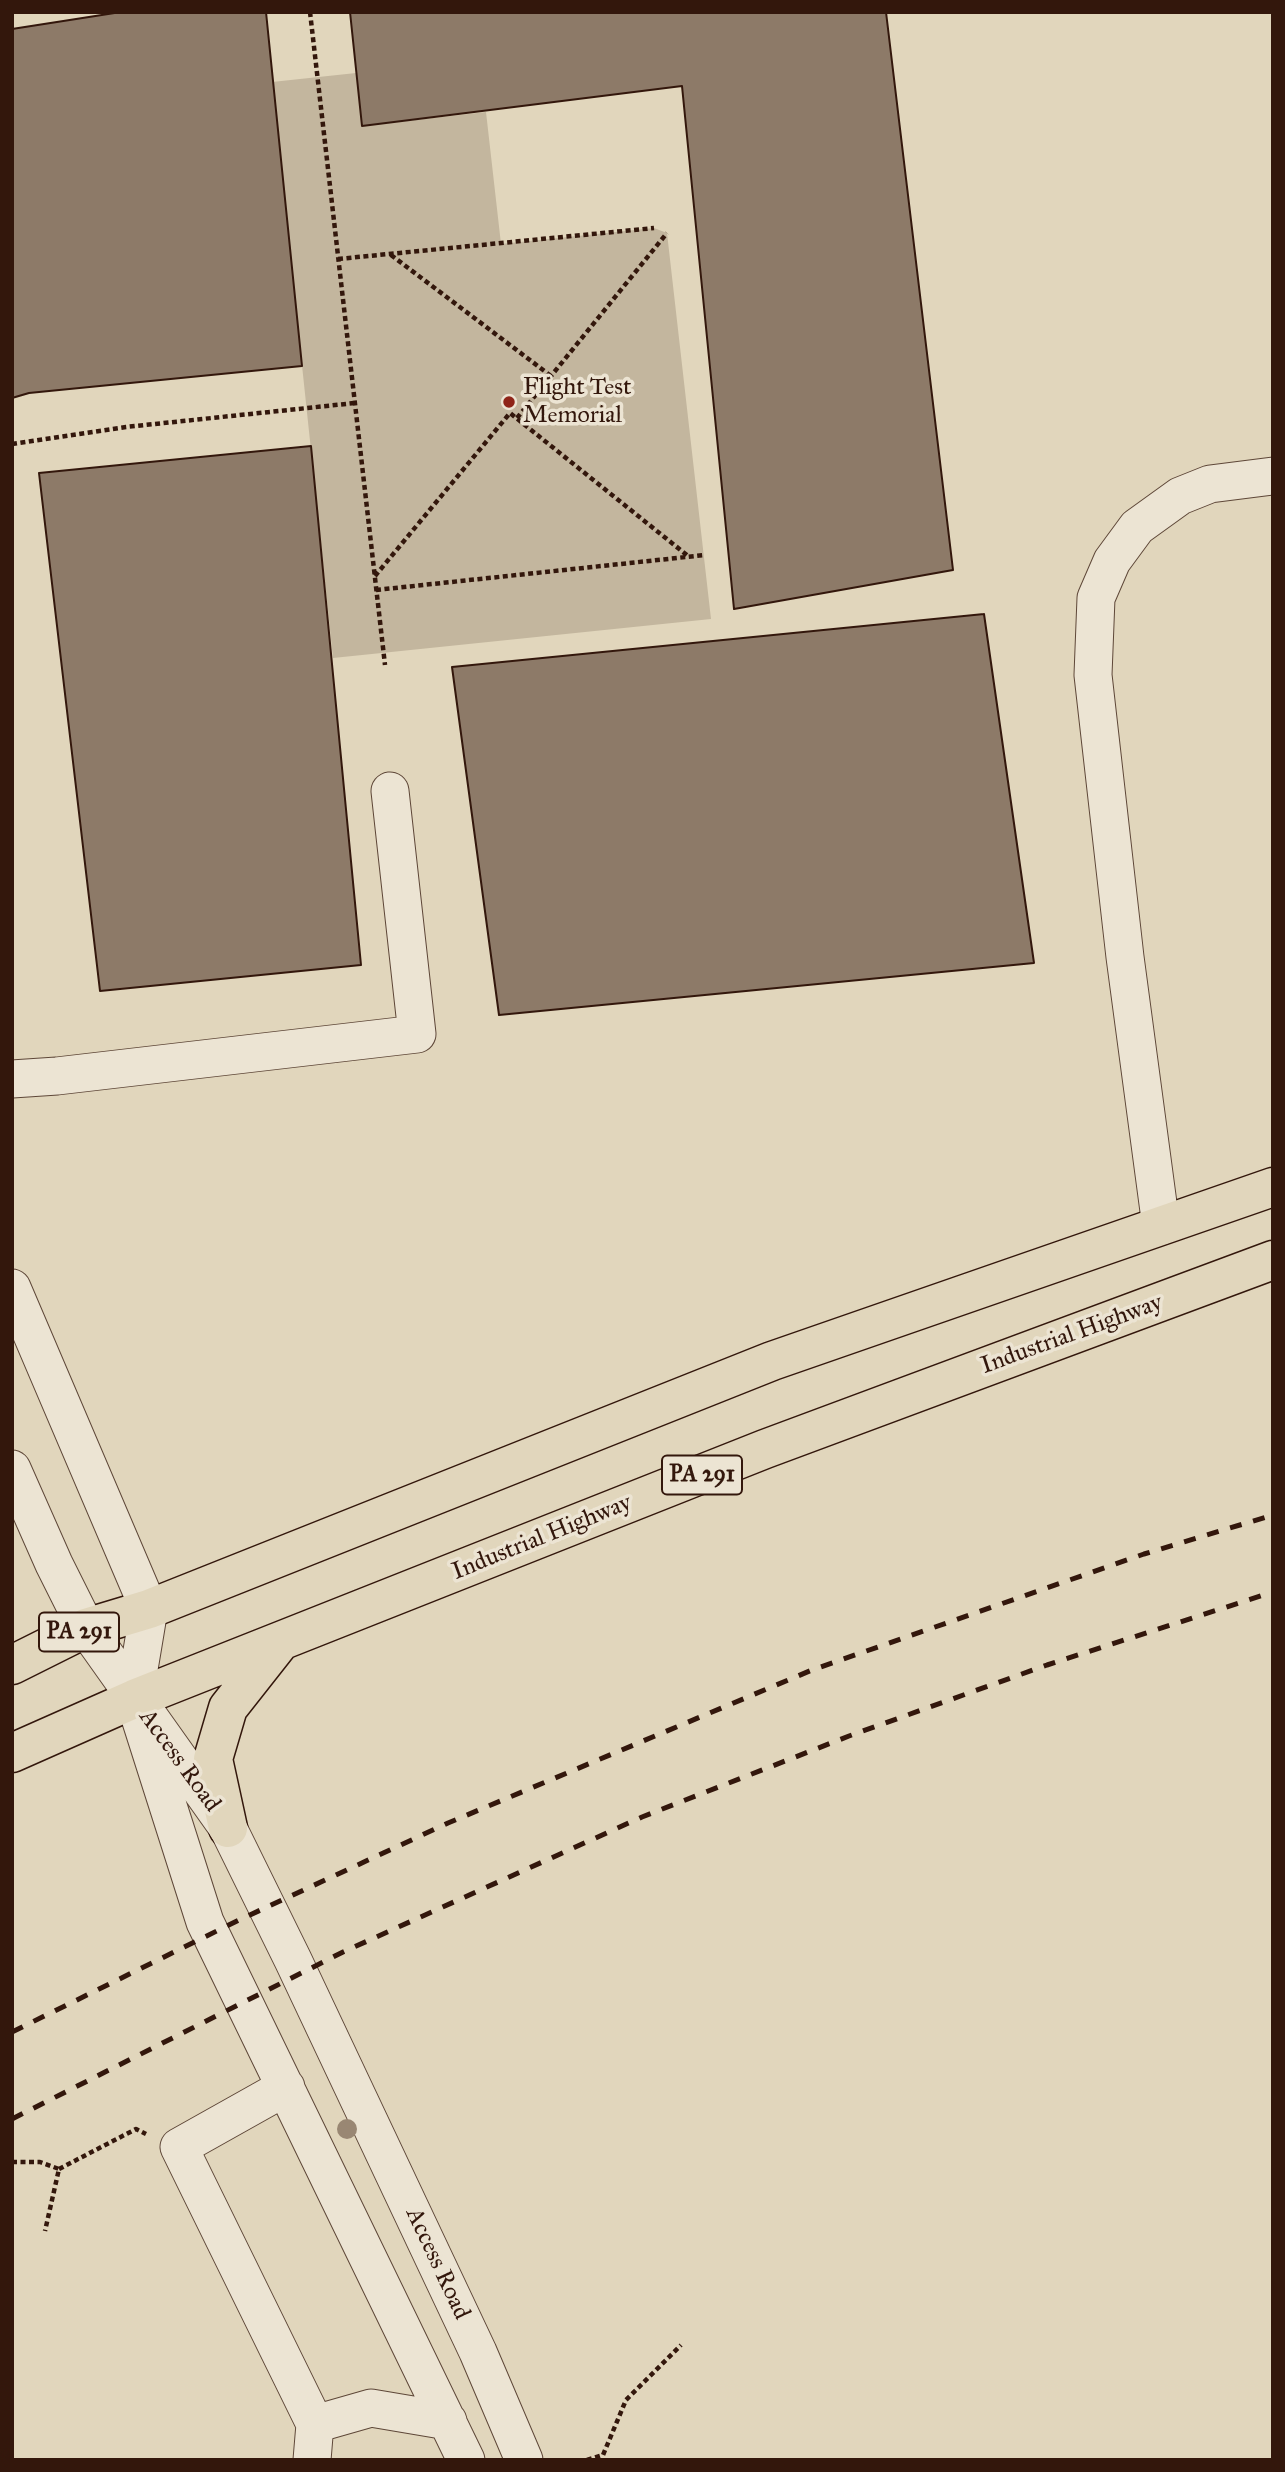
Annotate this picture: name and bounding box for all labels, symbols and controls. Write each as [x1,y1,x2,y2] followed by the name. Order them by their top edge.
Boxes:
[523,374,632,430] place label: Flight Test Memorial
[501,394,517,410] marker: Flight Test Memorial
[977,1289,1167,1381] street label: Industrial Highway
[662,1456,742,1494] road number: PA 291
[448,1489,636,1587] street label: Industrial Highway
[39,1612,119,1652] road number: PA 291
[132,1704,226,1818] street label: Access Road
[399,2203,475,2325] street label: Access Road

